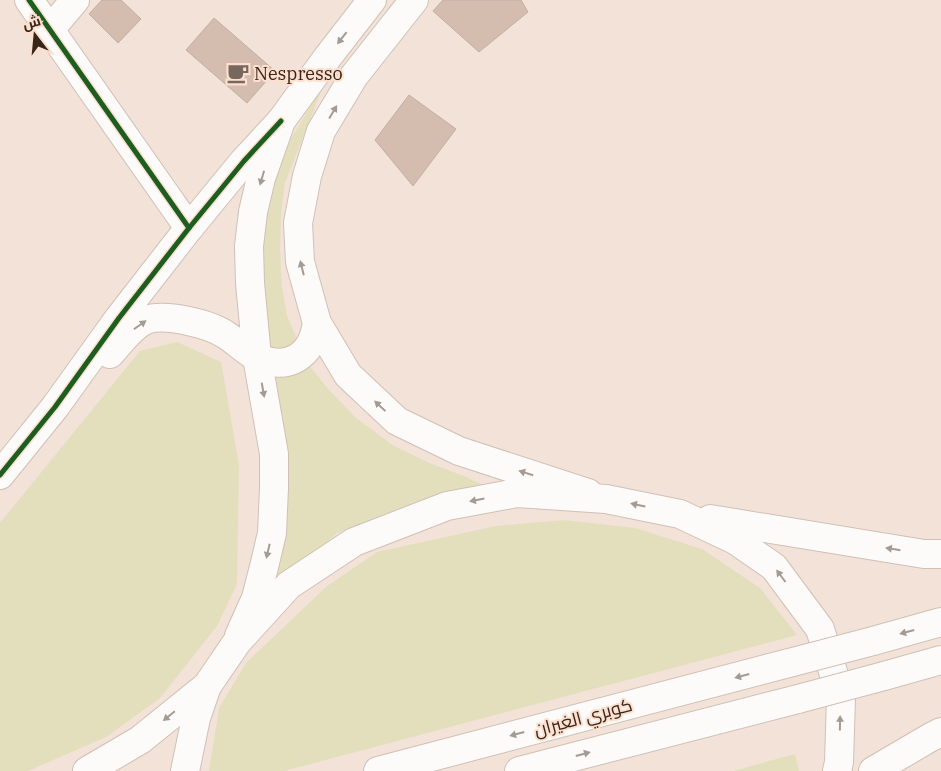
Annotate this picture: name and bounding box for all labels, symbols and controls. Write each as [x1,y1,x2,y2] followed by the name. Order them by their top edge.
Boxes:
[10,10,60,60] north arrow
[20,11,43,34] text: ش
[337,31,348,44] one-way arrow
[225,60,251,86] cafe icon: Nespresso
[254,62,343,85] place label: Nespresso
[328,106,337,119] one-way arrow
[257,170,265,185] one-way arrow
[298,260,306,275] one-way arrow
[133,320,147,330] one-way arrow
[259,383,267,398] one-way arrow
[375,400,387,412] one-way arrow
[519,469,534,476] one-way arrow
[469,497,485,505] one-way arrow
[630,501,646,509] one-way arrow
[264,544,272,559] one-way arrow
[884,544,900,552] one-way arrow
[775,570,786,583] one-way arrow
[900,628,915,636] one-way arrow
[734,672,749,680] one-way arrow
[531,693,636,744] street label: كوبري الغيران
[163,711,176,722] one-way arrow
[836,714,844,730] one-way arrow
[509,731,524,739] one-way arrow
[575,750,590,758] one-way arrow

